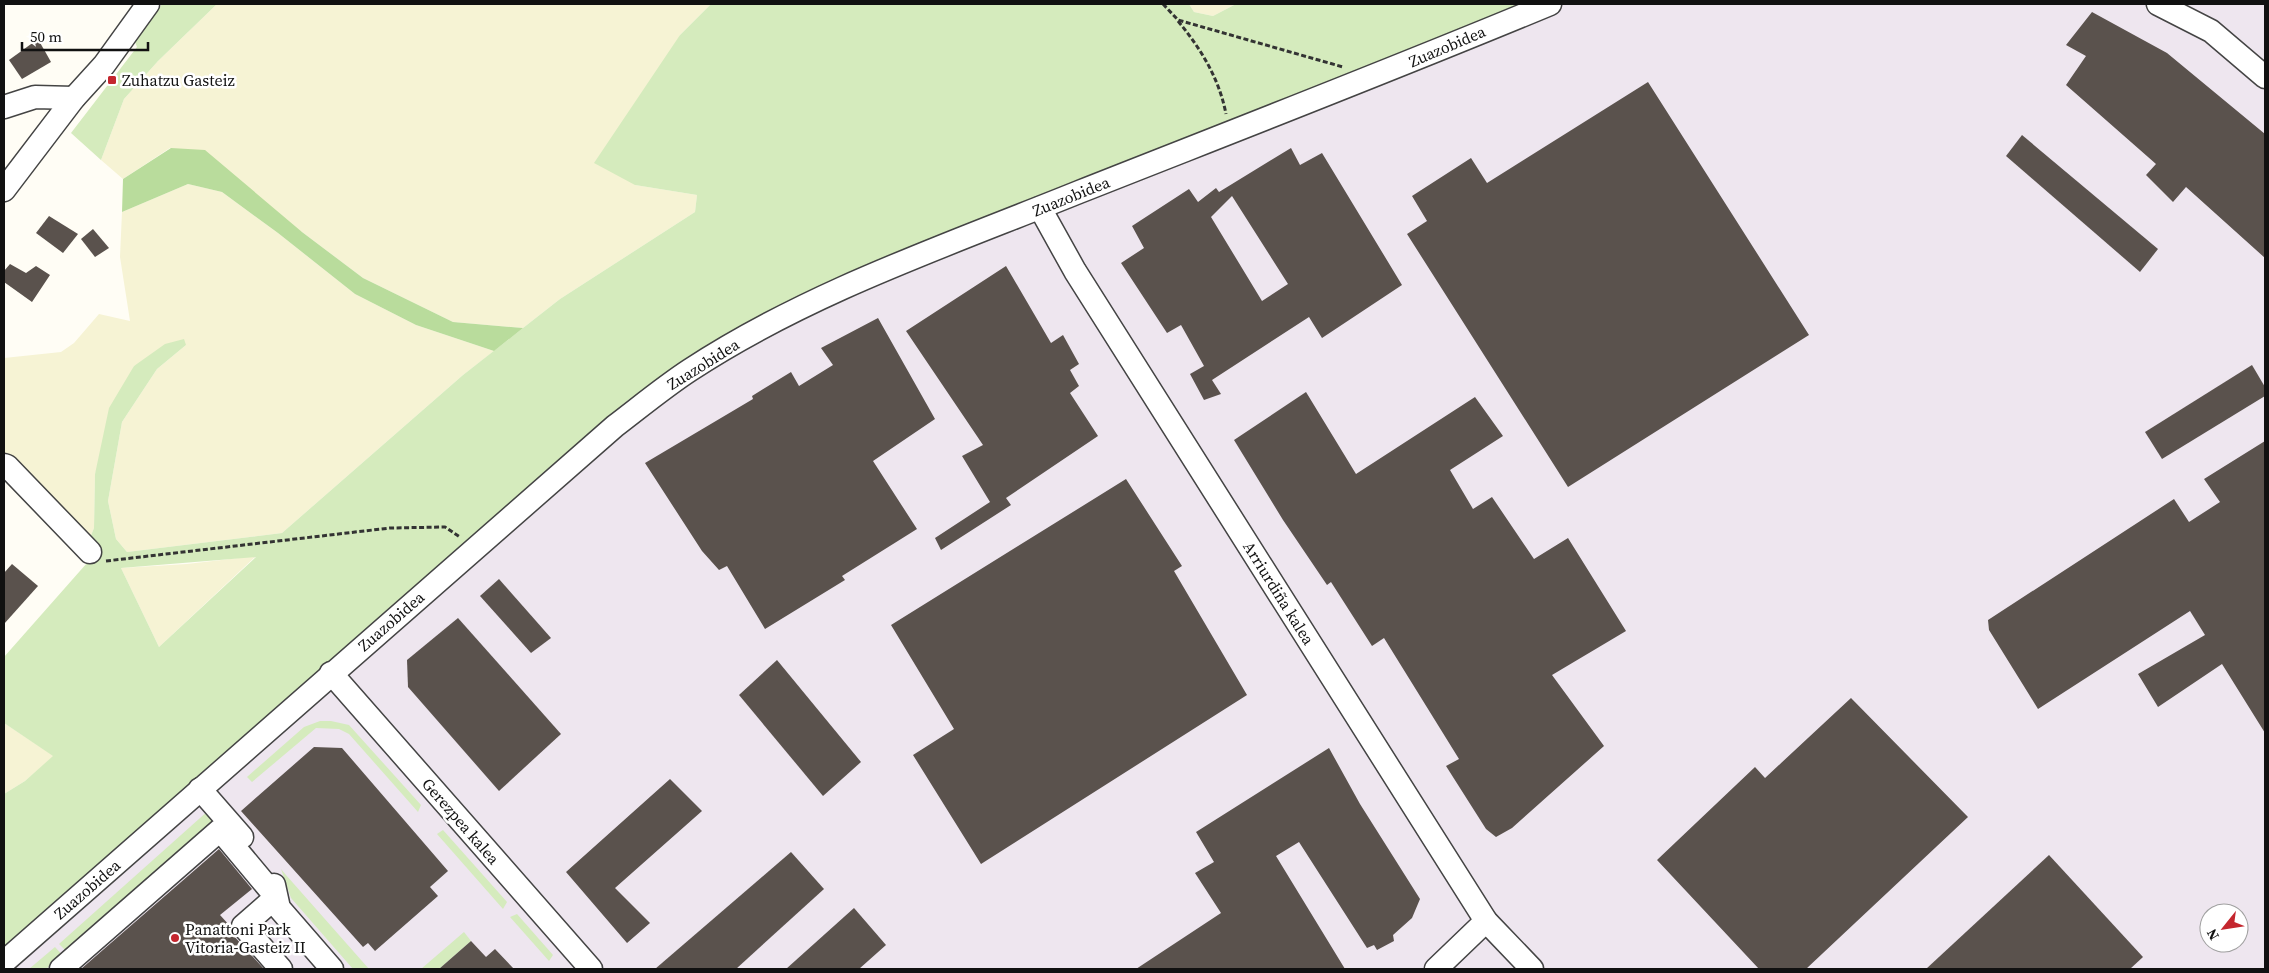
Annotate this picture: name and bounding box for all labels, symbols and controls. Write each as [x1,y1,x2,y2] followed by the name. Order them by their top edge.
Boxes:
[22,20,149,52] scale bar
[1405,20,1489,72] street label: Zuazobidea
[30,26,62,47] text: 50 m
[122,69,235,91] place label: Zuhatzu Gasteiz
[106,74,118,86] marker: Zuhatzu Gasteiz
[1029,170,1114,221] street label: Zuazobidea
[663,333,744,395] street label: Zuazobidea
[1238,537,1320,650] street label: Arriurdiña kalea
[353,585,430,656] street label: Zuazobidea
[417,773,505,870] street label: Gerezpea kalea
[49,853,126,924] street label: Zuazobidea
[2199,903,2249,953] north arrow
[185,918,306,958] place label: Panattoni Park Vitoria-Gasteiz II
[2202,925,2224,944] text: N
[169,932,181,944] marker: Panattoni Park Vitoria-Gasteiz II

